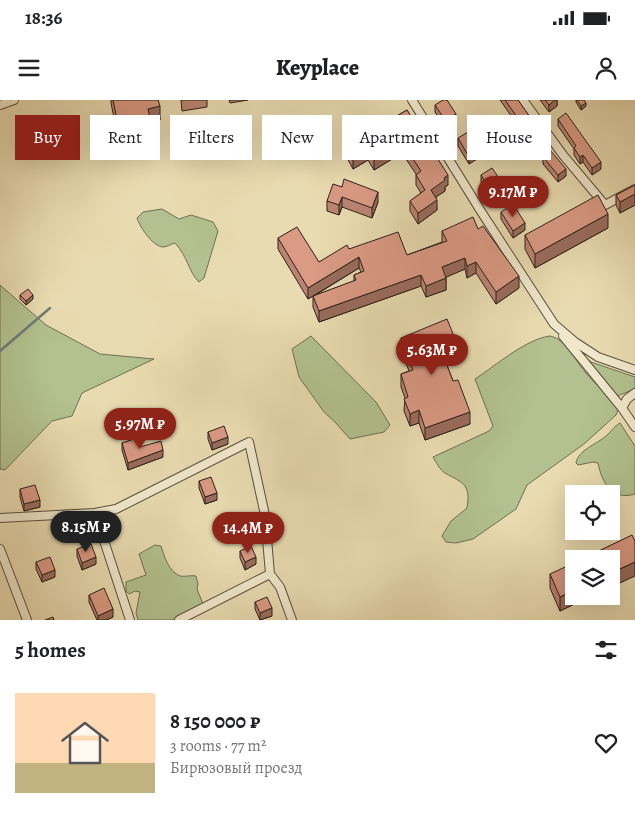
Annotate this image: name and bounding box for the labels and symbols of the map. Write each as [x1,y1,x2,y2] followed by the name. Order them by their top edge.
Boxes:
[467,176,559,218] pin: 9.17M ₽
[386,334,478,376] pin: 5.63M ₽
[94,408,186,450] pin: 5.97M ₽
[40,510,132,553] pin: 8.15M ₽
[202,512,294,554] pin: 14.4M ₽

